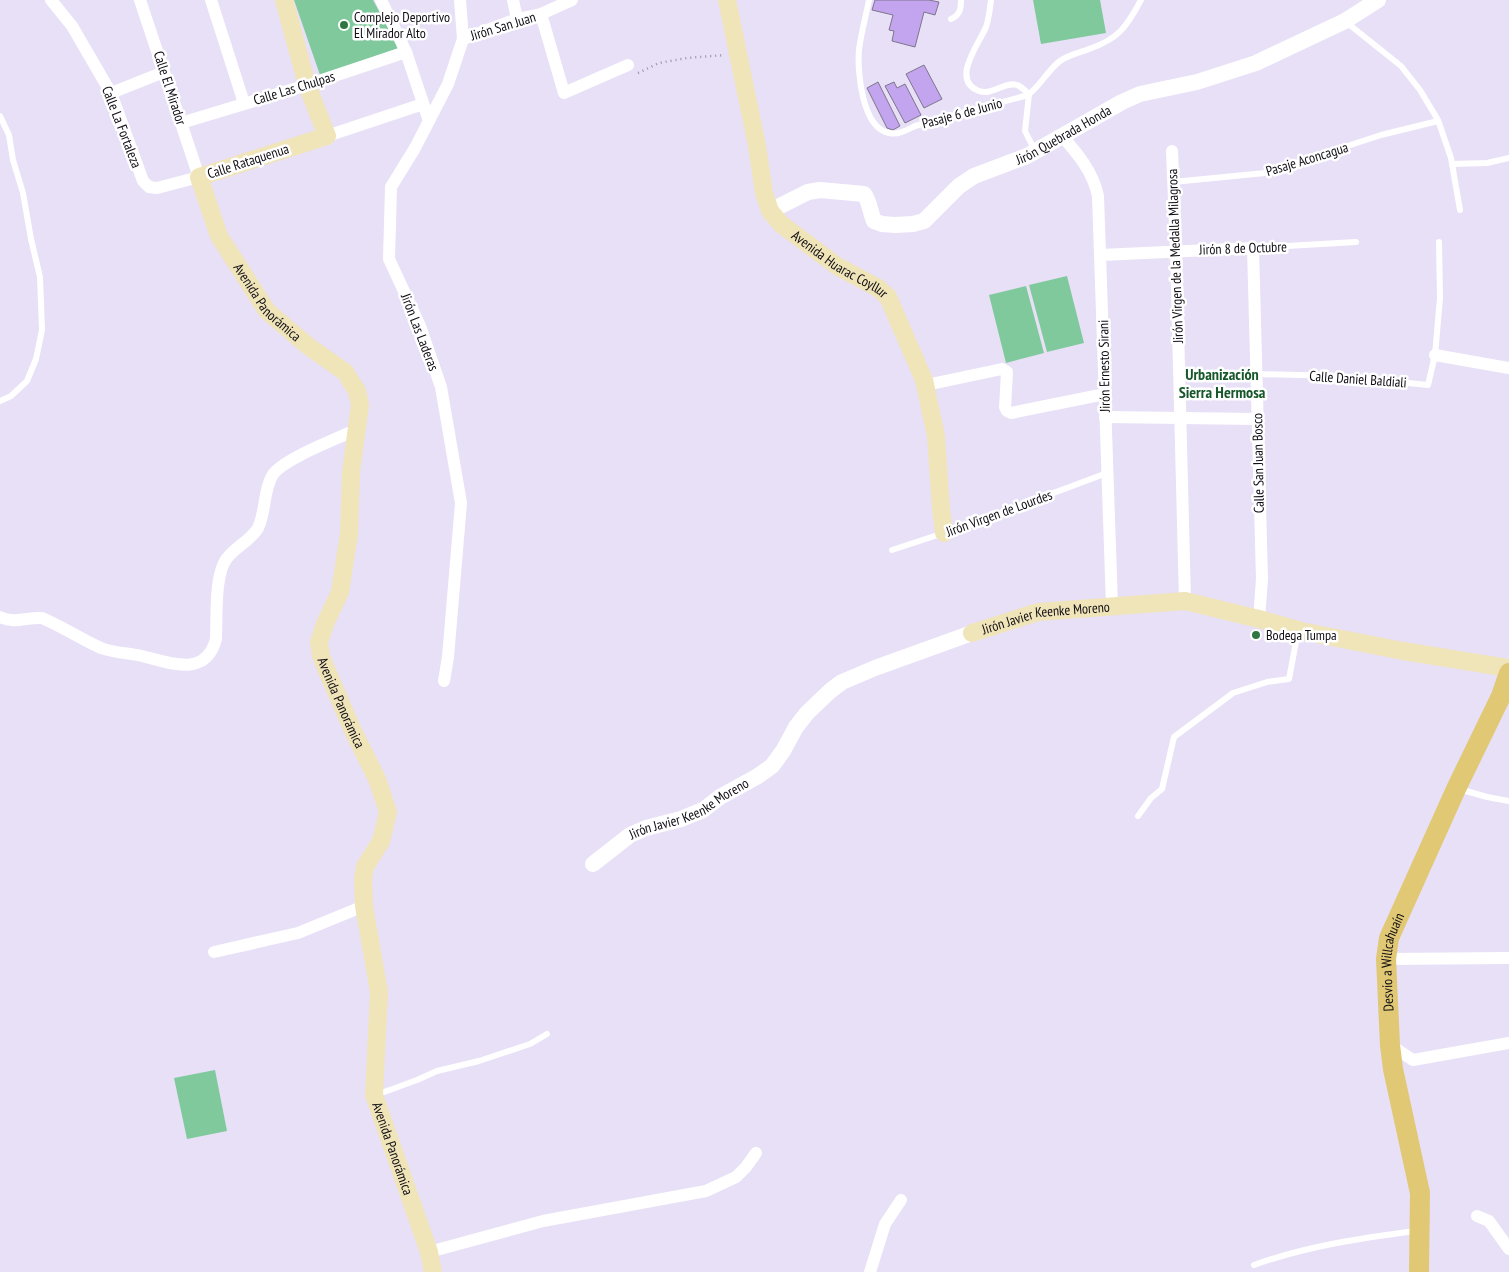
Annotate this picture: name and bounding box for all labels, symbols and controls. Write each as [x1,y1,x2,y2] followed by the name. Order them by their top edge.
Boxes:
[354,8,450,42] place label: Complejo Deportivo El Mirador Alto
[467,8,538,45] street label: Jirón San Juan
[338,19,350,31] marker: Complejo Deportivo El Mirador Alto
[150,49,190,127] street label: Calle El Mirador
[251,67,337,109] street label: Calle Las Chulpas
[98,83,146,171] street label: Calle La Fortaleza
[920,94,1004,132] street label: Pasaje 6 de Junio
[1012,101,1114,169] street label: Jirón Quebrada Honda
[1264,138,1350,180] street label: Pasaje Aconcagua
[205,139,291,183] street label: Calle Rataquenua
[1163,168,1187,345] street label: Jirón Virgen de la Medalla Milagrosa
[788,226,892,302] street label: Avenida Huarac Coyllur
[1198,237,1287,259] street label: Jirón 8 de Octubre
[230,260,305,345] street label: Avenida Panorámica
[397,290,443,374] street label: Jirón Las Laderas
[1094,320,1114,413] street label: Jirón Ernesto Sirani
[1179,364,1266,402] district label: Urbanización Sierra Hermosa
[1309,367,1407,391] street label: Calle Daniel Baldiali
[1248,413,1268,513] street label: Calle San Juan Bosco
[942,485,1055,541] street label: Jirón Virgen de Lourdes
[979,598,1110,639] street label: Jirón Javier Keenke Moreno
[1266,626,1337,644] place label: Bodega Tumpa
[1250,629,1262,641] marker: Bodega Tumpa
[313,655,369,751] street label: Avenida Panorámica
[625,774,752,844] street label: Jirón Javier Keenke Moreno
[1377,910,1408,1012] street label: Desvío a Willcahuaín
[368,1100,417,1197] street label: Avenida Panorámica

